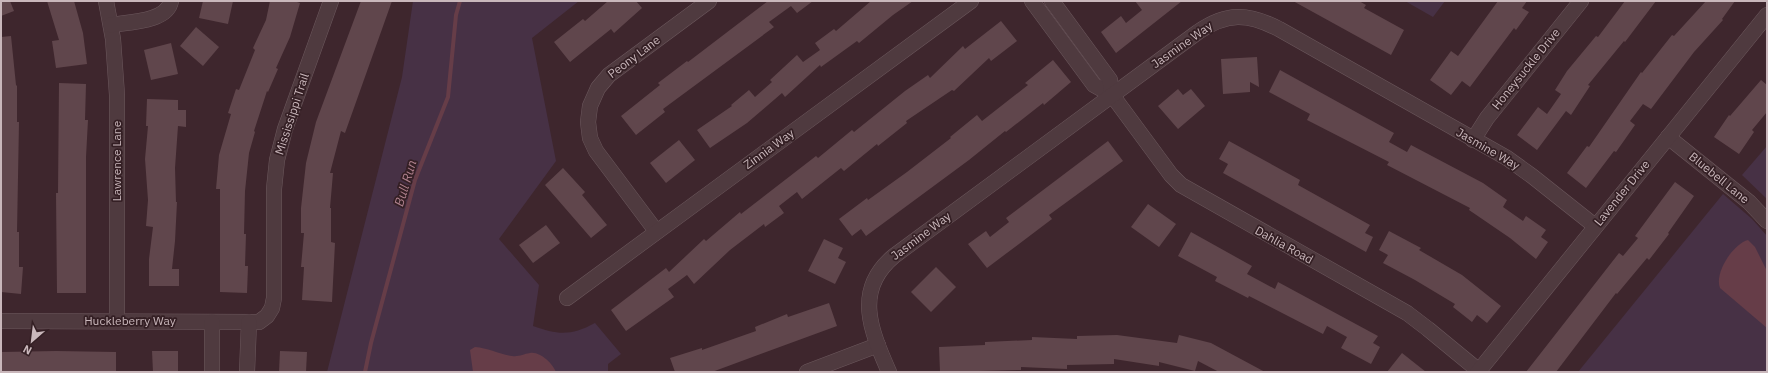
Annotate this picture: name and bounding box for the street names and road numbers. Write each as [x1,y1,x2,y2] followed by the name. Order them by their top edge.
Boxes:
[1148,18,1215,71] street label: Jasmine Way
[1488,25,1563,112] street label: Honeysuckle Drive
[605,32,663,81] street label: Peony Lane
[271,71,312,157] street label: Mississippi Trail
[109,120,124,201] street label: Lawrence Lane
[1454,124,1523,173] street label: Jasmine Way
[741,125,797,172] street label: Zinnia Way
[1686,149,1753,207] street label: Bluebell Lane
[1591,157,1653,229] street label: Lavender Drive
[888,208,954,263] street label: Jasmine Way
[1252,222,1316,267] street label: Dahlia Road
[84,313,176,328] street label: Huckleberry Way

